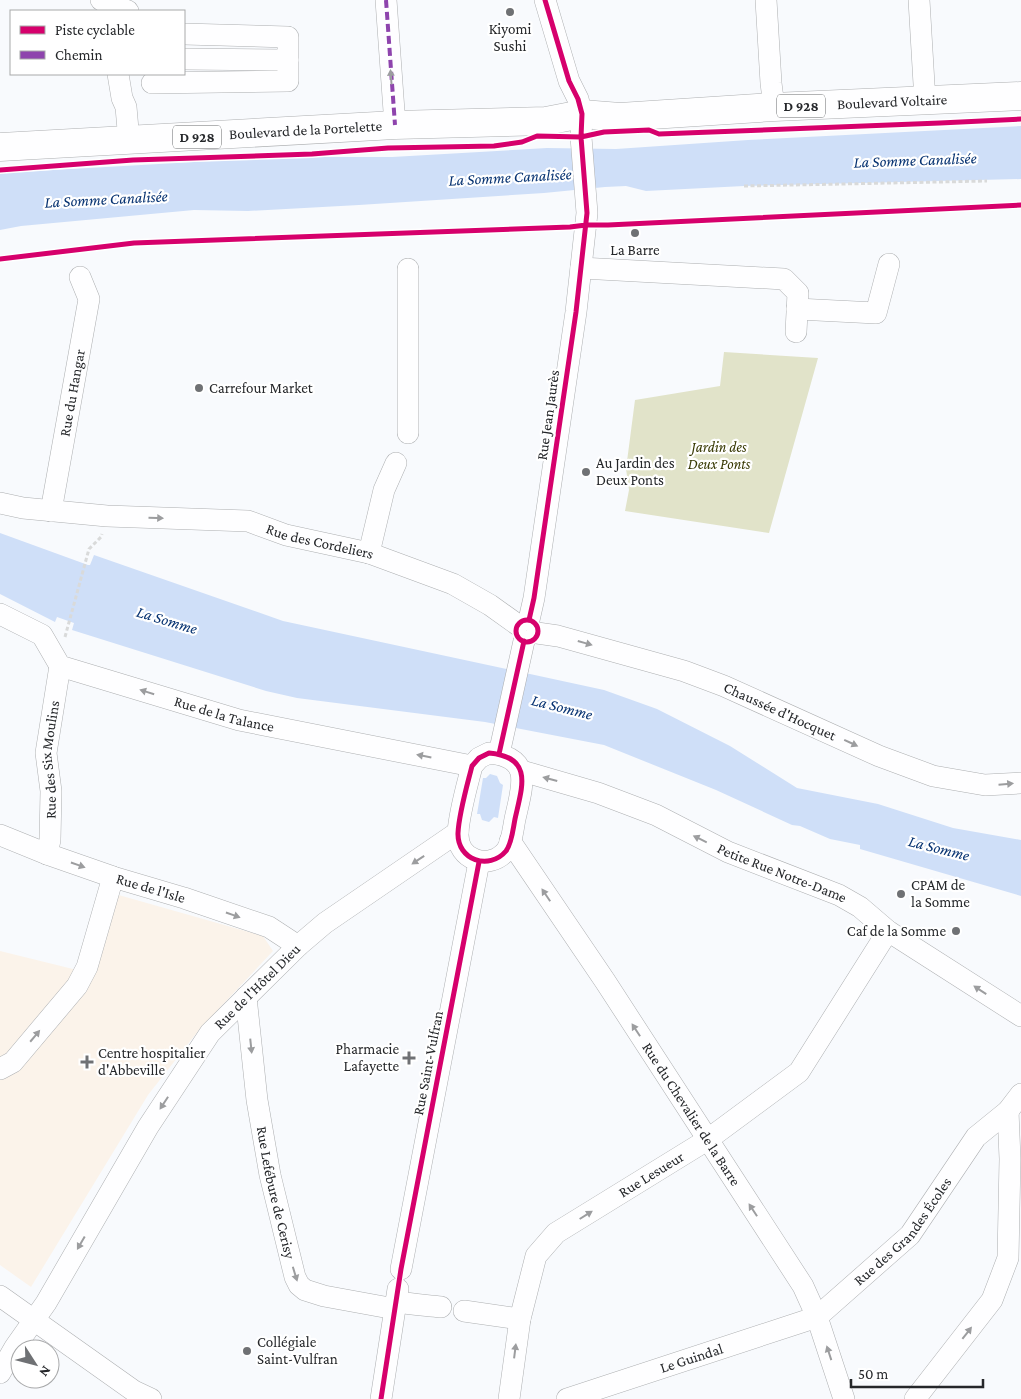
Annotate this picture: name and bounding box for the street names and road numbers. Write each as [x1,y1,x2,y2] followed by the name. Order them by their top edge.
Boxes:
[837,91,948,112] street label: Boulevard Voltaire
[777,94,825,118] road number: D 928
[229,118,383,142] street label: Boulevard de la Portelette
[173,125,221,148] road number: D 928
[56,347,88,438] street label: Rue du Hangar
[534,369,563,461] street label: Rue Jean Jaurès
[264,520,376,562] street label: Rue des Cordeliers
[721,679,840,744] street label: Chaussée d'Hocquet
[172,693,276,735] street label: Rue de la Talance
[38,699,62,819] street label: Rue des Six Moulins
[715,840,850,906] street label: Petite Rue Notre-Dame
[114,870,188,906] street label: Rue de l'Isle
[211,941,303,1032] street label: Rue de l'Hôtel Dieu
[410,1009,446,1117] street label: Rue Saint-Vulfran
[639,1040,744,1189] street label: Rue du Chevalier de la Barre
[254,1125,298,1261] street label: Rue Lefébure de Cerisy
[616,1148,687,1200] street label: Rue Lesueur
[851,1174,955,1289] street label: Rue des Grandes Écoles
[658,1340,725,1376] street label: Le Guindal

